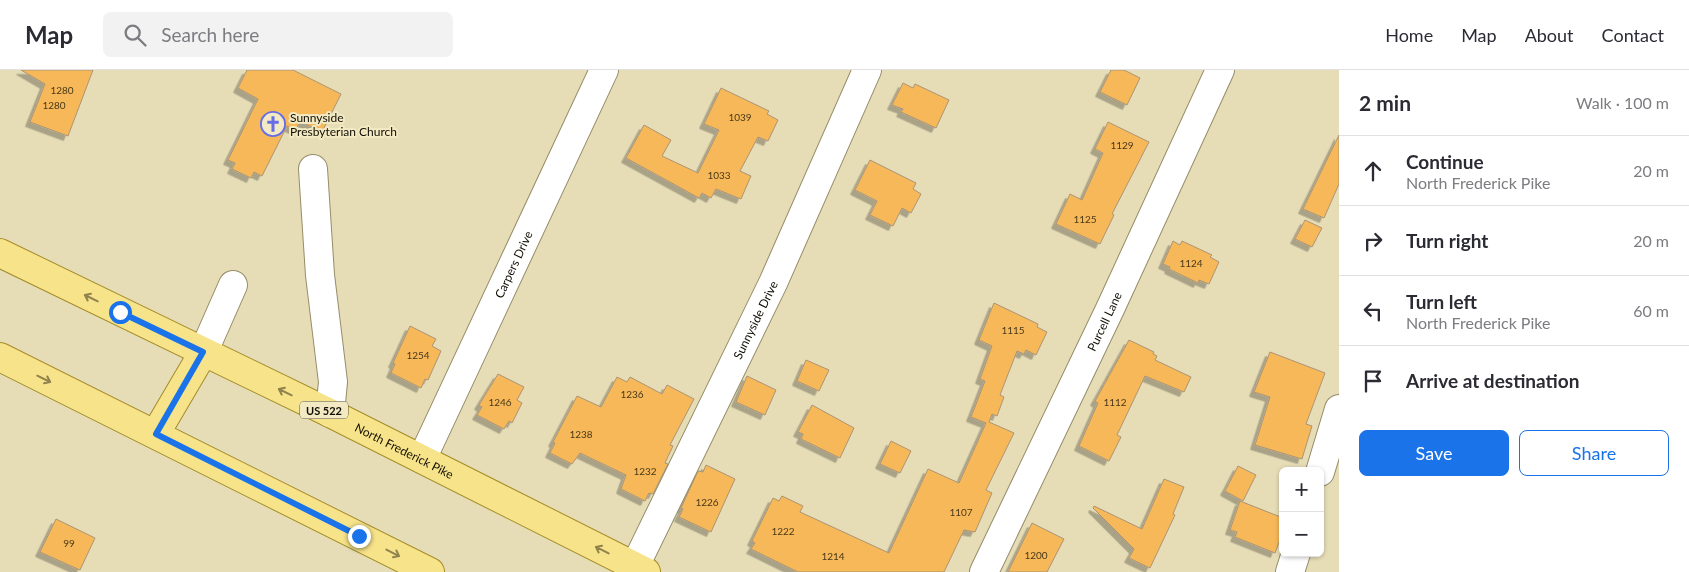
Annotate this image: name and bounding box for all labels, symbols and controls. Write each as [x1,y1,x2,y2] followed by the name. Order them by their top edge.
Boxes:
[103,12,453,57] search box
[25,20,73,49] text: Map
[121,21,149,49] icon: search
[161,23,259,46] text: Search here
[1385,24,1433,46] text: Home
[1461,24,1497,46] text: Map
[1525,24,1574,46] text: About
[1602,24,1664,46] text: Contact
[50,84,74,96] house number: 1280
[1359,90,1411,115] text: 2 min
[1576,93,1669,112] text: Walk · 100 m
[42,99,66,111] house number: 1280
[290,110,397,139] place label: Sunnyside Presbyterian Church
[260,111,286,137] church icon: Sunnyside Presbyterian Church
[728,111,752,123] house number: 1039
[1110,139,1134,151] house number: 1129
[1406,150,1484,173] text: Continue
[1359,157,1387,185] icon: ahead
[1633,161,1669,180] text: 20 m
[707,169,731,181] house number: 1033
[1406,173,1550,192] text: North Frederick Pike
[1073,213,1097,225] house number: 1125
[1359,227,1387,255] icon: right
[491,228,535,300] street label: Carpers Drive
[1406,229,1488,252] text: Turn right
[1633,231,1669,250] text: 20 m
[1179,257,1203,269] house number: 1124
[730,278,781,361] street label: Sunnyside Drive
[1084,289,1124,353] street label: Purcell Lane
[1406,290,1477,313] text: Turn left
[84,293,99,302] one-way arrow
[1359,297,1387,325] icon: left
[109,301,132,324] route start
[1633,301,1669,320] text: 60 m
[1406,313,1550,332] text: North Frederick Pike
[1001,324,1025,336] house number: 1115
[406,349,430,361] house number: 1254
[1359,367,1387,395] icon: arrive
[1406,369,1579,392] text: Arrive at destination
[36,374,51,384] one-way arrow
[278,386,293,396] one-way arrow
[620,388,644,400] house number: 1236
[488,396,512,408] house number: 1246
[1103,396,1127,408] house number: 1112
[300,402,348,418] road number: US 522
[353,419,456,481] street label: North Frederick Pike
[569,428,593,440] house number: 1238
[1359,430,1509,476] button: Save
[1519,430,1669,476] button: Share
[633,465,657,477] house number: 1232
[1279,467,1324,557] map controls
[1279,467,1324,512] button: +
[695,496,719,508] house number: 1226
[949,506,973,518] house number: 1107
[1279,512,1324,557] button: −
[348,525,371,548] route end
[771,525,795,537] house number: 1222
[63,537,75,549] house number: 99
[595,545,610,555] one-way arrow
[385,548,400,558] one-way arrow
[1024,549,1048,561] house number: 1200
[821,550,845,562] house number: 1214

